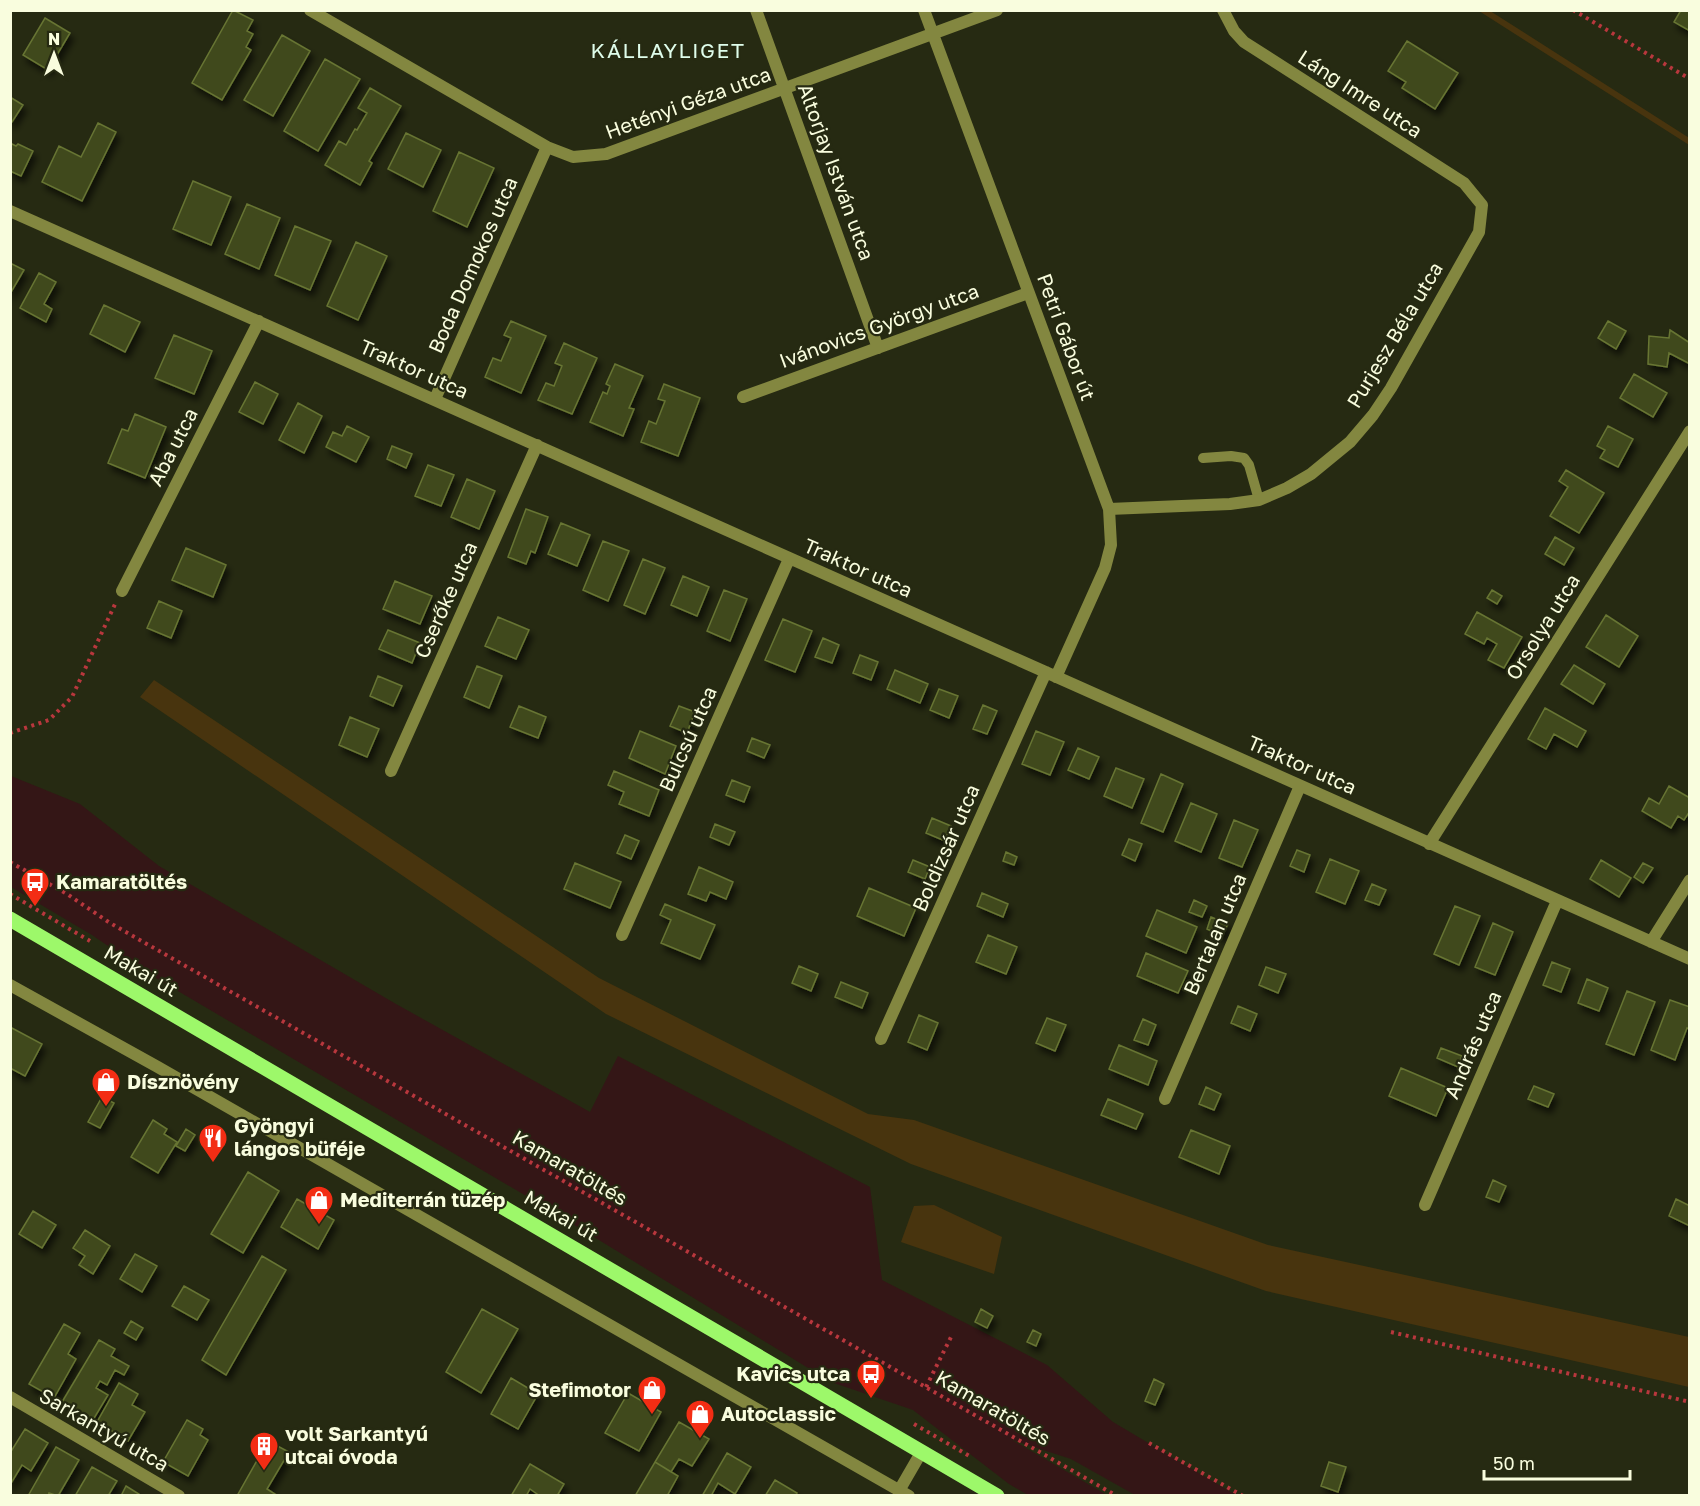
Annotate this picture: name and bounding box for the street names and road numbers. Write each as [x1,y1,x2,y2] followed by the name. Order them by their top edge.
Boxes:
[1294,44,1427,142] street label: Láng Imre utca
[602,61,774,143] street label: Hetényi Géza utca
[794,80,880,263] street label: Altorjay István utca
[422,173,522,356] street label: Boda Domokos utca
[1341,257,1447,412] street label: Purjesz Béla utca
[1033,270,1101,403] street label: Petri Gábor út
[776,278,982,372] street label: Ivánovics György utca
[356,333,472,403] street label: Traktor utca
[142,404,202,490] street label: Aba utca
[800,532,916,602] street label: Traktor utca
[409,538,482,662] street label: Cserőke utca
[1500,569,1584,684] street label: Orsolya utca
[653,682,721,795] street label: Bulcsú utca
[1244,729,1360,799] street label: Traktor utca
[906,780,984,915] street label: Boldizsár utca
[1178,869,1250,998] street label: Bertalan utca
[100,939,183,1001] street label: Makai út
[1439,987,1506,1102] street label: András utca
[509,1125,632,1210] street label: Kamaratöltés
[520,1184,603,1246] street label: Makai út
[932,1365,1055,1450] street label: Kamaratöltés
[36,1382,173,1476] street label: Sarkantyú utca

